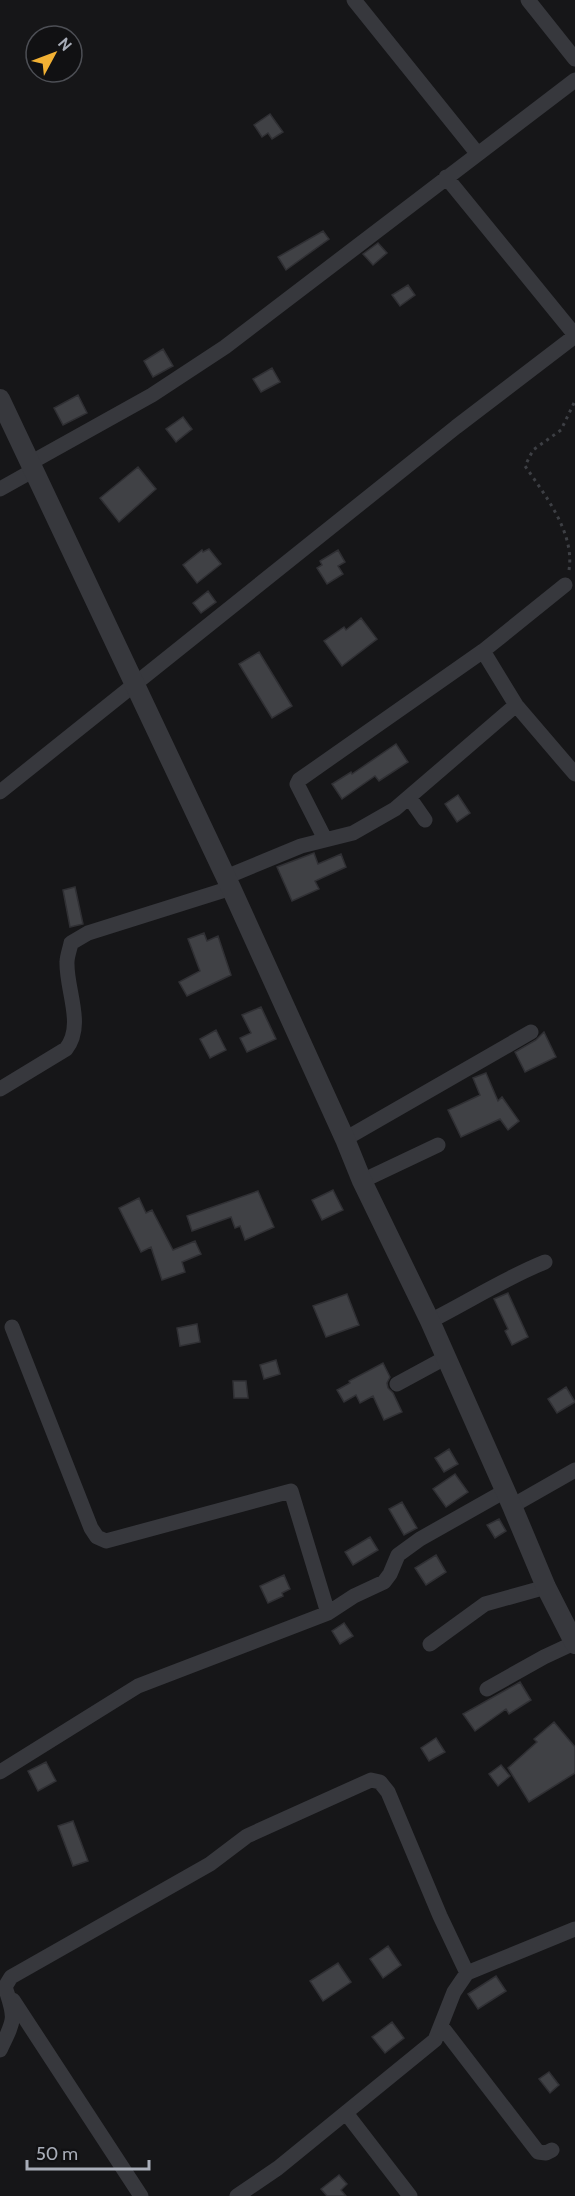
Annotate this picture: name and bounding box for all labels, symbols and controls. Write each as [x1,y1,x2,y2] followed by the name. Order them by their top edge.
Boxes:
[24,24,84,84] north arrow
[54,34,76,55] text: N
[27,2133,148,2171] scale bar
[36,2143,78,2165] text: 50 m

